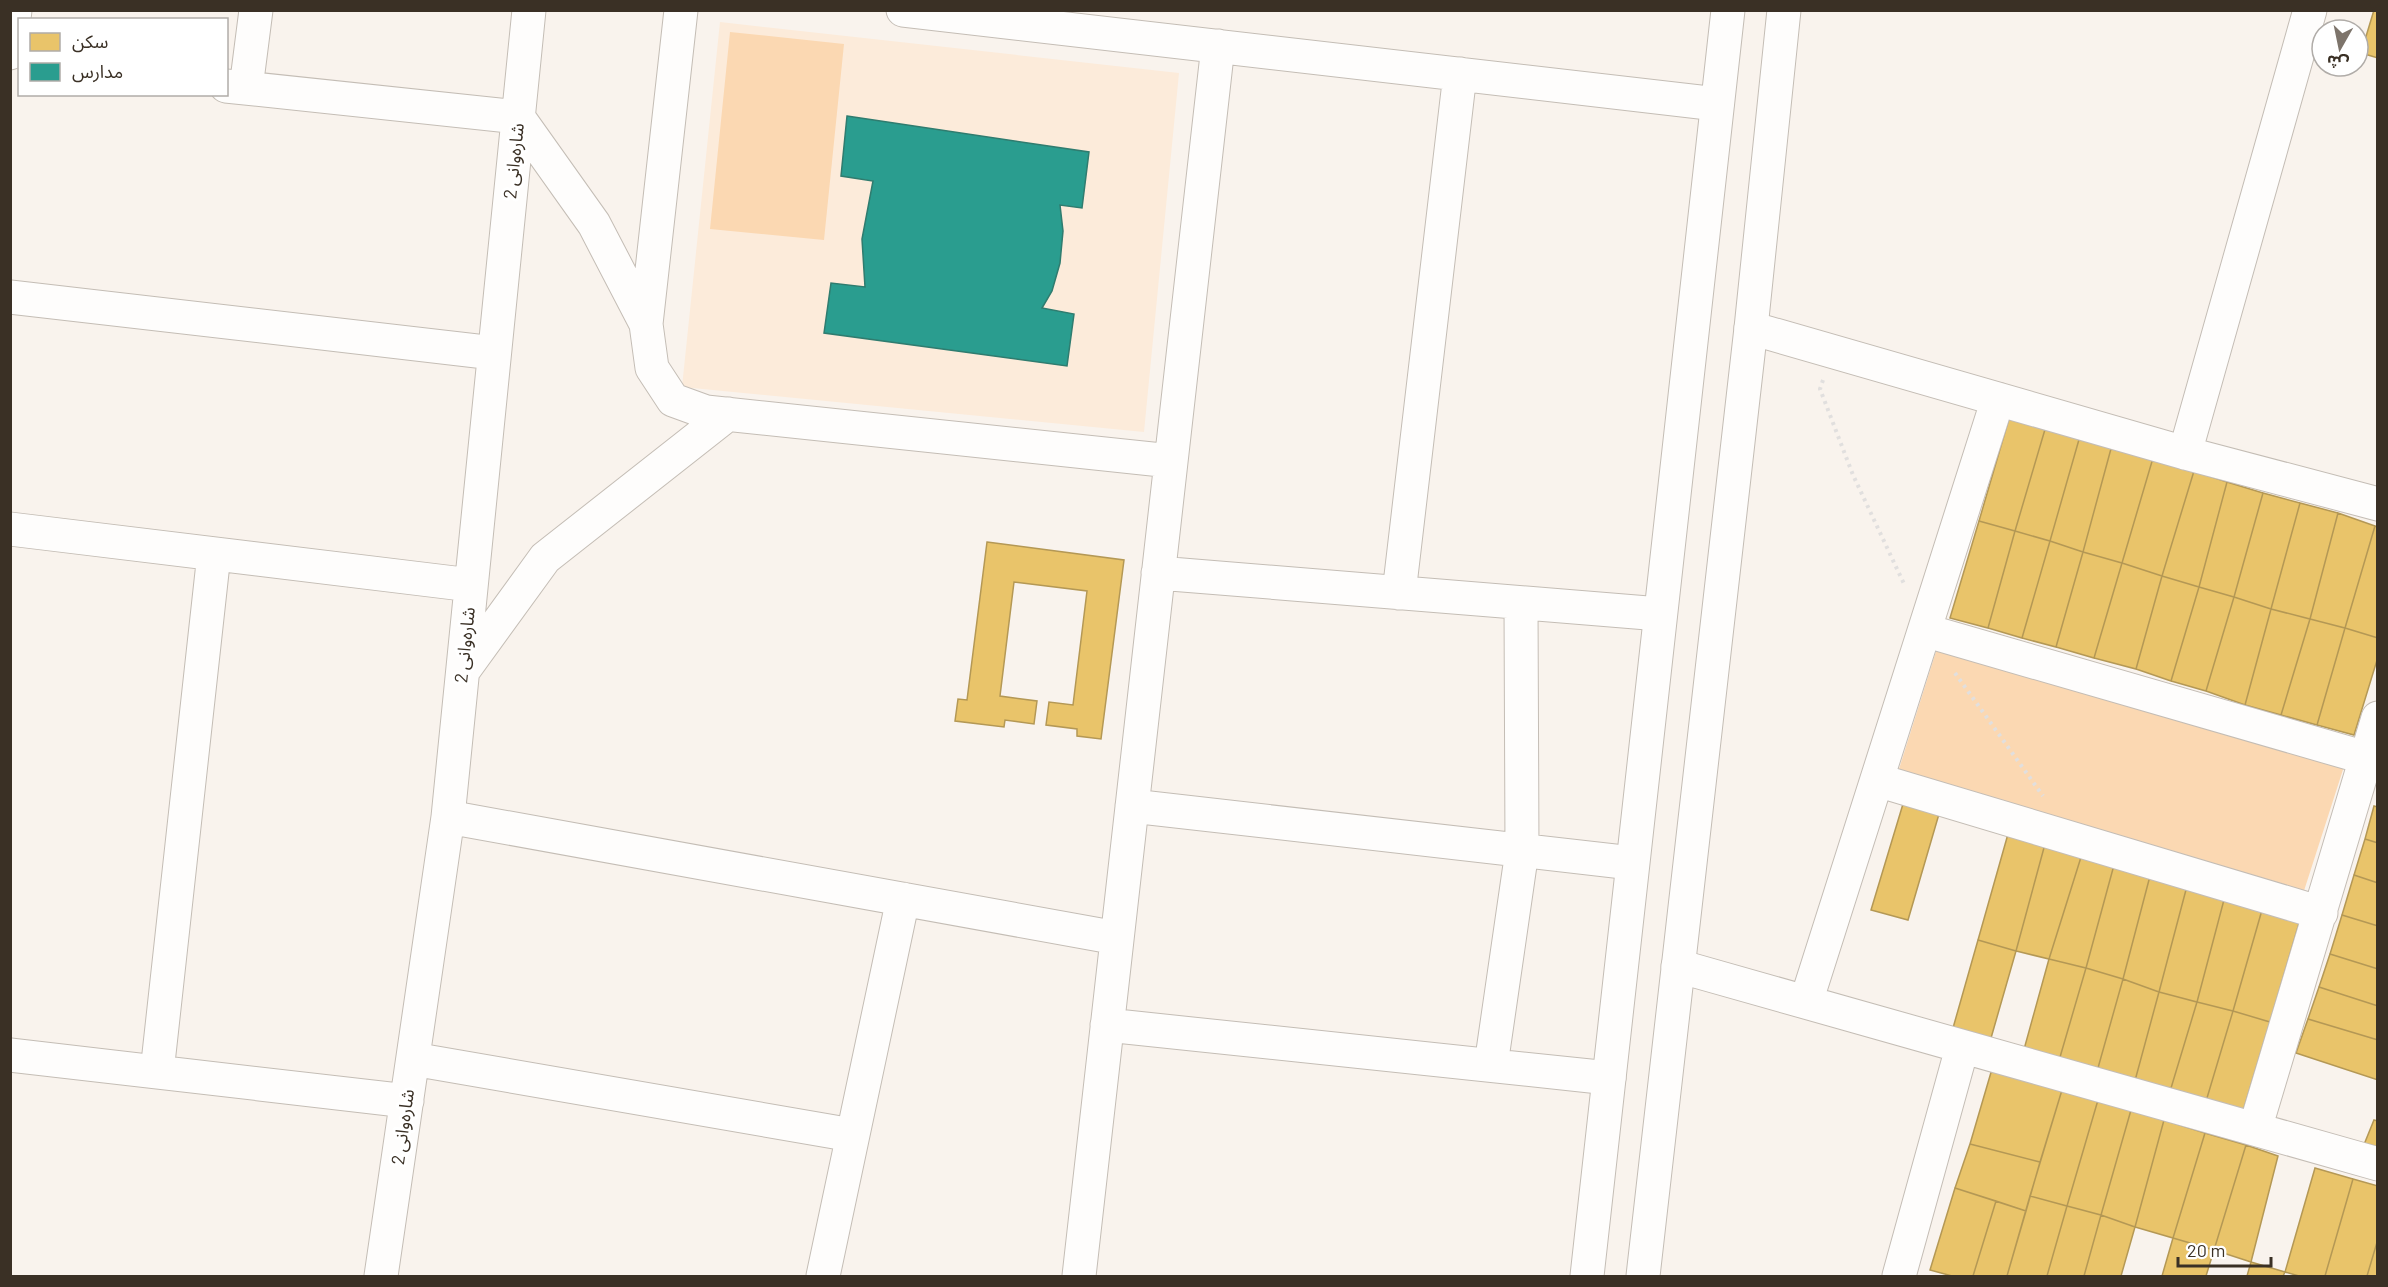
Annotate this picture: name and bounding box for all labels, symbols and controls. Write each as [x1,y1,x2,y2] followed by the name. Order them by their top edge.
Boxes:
[18,18,228,96] legend
[2310,18,2370,78] north arrow
[72,30,108,53] text: سكن
[2325,51,2350,74] text: ش
[72,60,123,83] text: مدارس
[498,122,529,200] street label: شارەوانی 2
[449,606,480,684] street label: شارەوانی 2
[386,1088,419,1166] street label: شارەوانی 2
[2178,1230,2271,1268] scale bar
[2187,1239,2225,1261] text: 20 m

